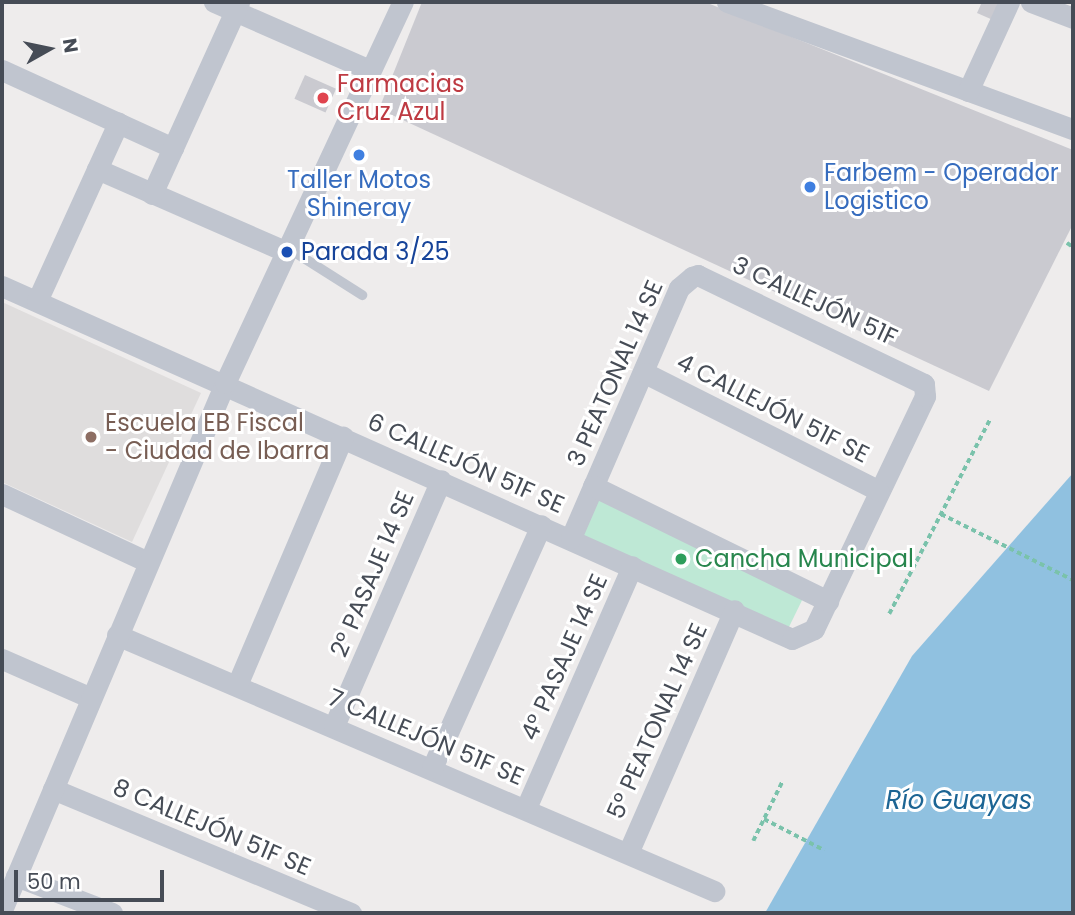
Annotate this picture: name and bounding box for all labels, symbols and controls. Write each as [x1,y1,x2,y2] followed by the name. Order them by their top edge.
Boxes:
[14,14,84,84] north arrow
[56,36,85,55] text: N
[337,70,464,126] place label: Farmacias Cruz Azul
[315,90,331,106] marker: Farmacias Cruz Azul
[351,147,367,163] marker: Taller Motos Shineray
[824,159,1059,215] place label: Farbem - Operador Logistico
[287,166,431,222] place label: Taller Motos Shineray
[802,179,818,195] marker: Farbem - Operador Logistico
[301,238,450,266] place label: Parada 3/25
[279,244,295,260] marker: Parada 3/25
[728,250,902,352] street label: 3 CALLEJÓN 51F
[561,276,669,470] street label: 3 PEATONAL 14 SE
[672,347,874,469] street label: 4 CALLEJÓN 51F SE
[363,407,569,519] street label: 6 CALLEJÓN 51F SE
[105,409,329,465] place label: Escuela EB Fiscal - Ciudad de Ibarra
[83,429,99,445] marker: Escuela EB Fiscal - Ciudad de Ibarra
[324,487,420,661] street label: 2° PASAJE 14 SE
[695,545,914,573] place label: Cancha Municipal
[673,551,689,567] marker: Cancha Municipal
[515,570,613,744] street label: 4° PASAJE 14 SE
[601,619,713,823] street label: 5° PEATONAL 14 SE
[324,683,528,791] street label: 7 CALLEJÓN 51F SE
[109,772,315,882] street label: 8 CALLEJÓN 51F SE
[886,785,1032,817] water label: Río Guayas
[18,856,168,900] scale bar
[27,867,81,896] text: 50 m

